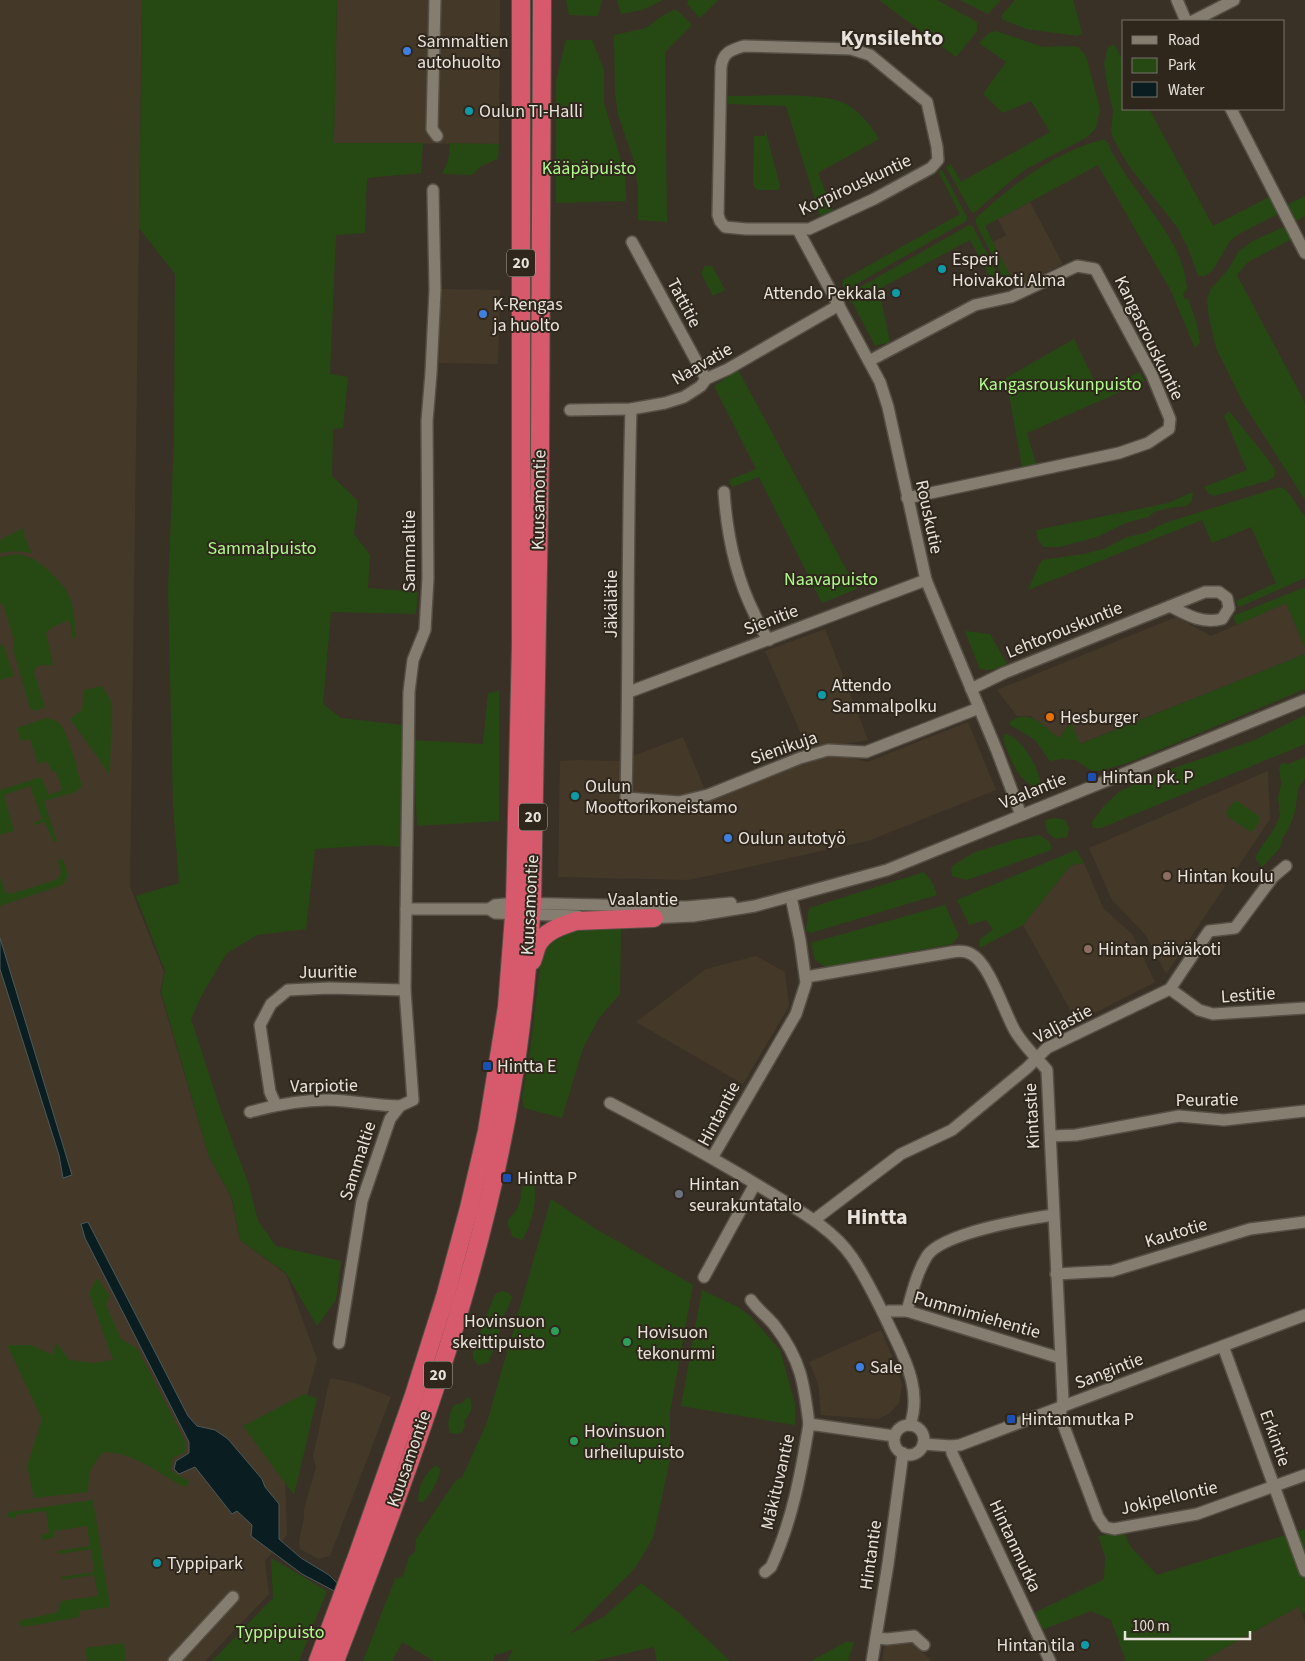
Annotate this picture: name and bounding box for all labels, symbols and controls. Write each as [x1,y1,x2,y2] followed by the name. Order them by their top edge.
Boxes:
[1122,20,1285,110] legend
[840,22,944,54] district label: Kynsilehto
[417,29,508,75] place label: Sammaltien autohuolto
[1168,30,1200,51] text: Road
[401,45,413,57] marker: Sammaltien autohuolto
[1168,55,1197,76] text: Park
[1168,80,1205,101] text: Water
[479,99,583,124] place label: Oulun TI-Halli
[463,105,475,117] marker: Oulun TI-Halli
[795,148,915,222] street label: Korpirouskuntie
[542,156,636,181] park label: Kääpäpuisto
[952,247,1066,293] place label: Esperi Hoivakoti Alma
[507,250,535,276] road number: 20
[936,263,948,275] marker: Esperi Hoivakoti Alma
[1108,272,1190,404] street label: Kangasrouskuntie
[661,274,707,332] street label: Tattitie
[764,281,886,306] place label: Attendo Pekkala
[890,287,902,299] marker: Attendo Pekkala
[492,292,563,338] place label: K-Rengas ja huolto
[477,308,489,320] marker: K-Rengas ja huolto
[667,337,737,391] street label: Naavatie
[978,372,1142,397] park label: Kangasrouskunpuisto
[526,450,552,550] street label: Kuusamontie
[909,478,949,556] street label: Rouskutie
[397,510,422,592] street label: Sammaltie
[207,536,317,561] park label: Sammalpuisto
[784,567,878,592] park label: Naavapuisto
[599,570,624,638] street label: Jäkälätie
[1002,595,1126,665] street label: Lehtorouskuntie
[740,598,802,642] street label: Sienitie
[832,673,937,719] place label: Attendo Sammalpolku
[816,689,828,701] marker: Attendo Sammalpolku
[1060,705,1139,730] place label: Hesburger
[1044,711,1056,723] marker: Hesburger
[747,725,821,771] street label: Sienikuja
[1102,765,1194,790] place label: Hintan pk. P
[996,766,1070,816] street label: Vaalantie
[1086,771,1098,783] marker: Hintan pk. P
[585,774,737,820] place label: Oulun Moottorikoneistamo
[569,790,581,802] marker: Oulun Moottorikoneistamo
[519,804,547,830] road number: 20
[738,826,846,851] place label: Oulun autotyö
[722,832,734,844] marker: Oulun autotyö
[515,854,545,956] street label: Kuusamontie
[1177,864,1274,889] place label: Hintan koulu
[1161,870,1173,882] marker: Hintan koulu
[608,887,678,912] street label: Vaalantie
[1098,937,1221,962] place label: Hintan päiväkoti
[1082,943,1094,955] marker: Hintan päiväkoti
[299,959,357,985] street label: Juuritie
[1220,981,1276,1009] street label: Lestitie
[1029,998,1097,1050] street label: Valjastie
[497,1054,557,1079] place label: Hintta E
[481,1060,493,1072] marker: Hintta E
[290,1073,358,1099] street label: Varpiotie
[692,1077,747,1151] street label: Hintantie
[1018,1082,1046,1150] street label: Kintastie
[1175,1087,1239,1113] street label: Peuratie
[333,1118,383,1204] street label: Sammaltie
[517,1166,577,1191] place label: Hintta P
[501,1172,513,1184] marker: Hintta P
[689,1172,802,1218] place label: Hintan seurakuntatalo
[673,1188,685,1200] marker: Hintan seurakuntatalo
[846,1201,908,1233] district label: Hintta
[1142,1212,1210,1254] street label: Kautotie
[911,1285,1043,1345] street label: Pummimiehentie
[452,1309,545,1355] place label: Hovinsuon skeittipuisto
[637,1320,715,1366] place label: Hovisuon tekonurmi
[549,1325,561,1337] marker: Hovinsuon skeittipuisto
[621,1336,633,1348] marker: Hovisuon tekonurmi
[1071,1347,1147,1395] street label: Sangintie
[870,1355,902,1380] place label: Sale
[854,1361,866,1373] marker: Sale
[424,1362,452,1388] road number: 20
[1253,1406,1297,1470] street label: Erkintie
[381,1407,437,1511] street label: Kuusamontie
[1021,1407,1134,1432] place label: Hintanmutka P
[1005,1413,1017,1425] marker: Hintanmutka P
[584,1419,685,1465] place label: Hovinsuon urheilupuisto
[755,1431,801,1532] street label: Mäkituvantie
[568,1435,580,1447] marker: Hovinsuon urheilupuisto
[1118,1475,1220,1521] street label: Jokipellontie
[983,1496,1047,1596] street label: Hintanmutka
[854,1519,888,1591] street label: Hintantie
[167,1551,243,1576] place label: Typpipark
[151,1557,163,1569] marker: Typpipark
[1125,1608,1250,1640] scale bar
[1132,1616,1170,1637] text: 100 m
[236,1620,324,1645] park label: Typpipuisto
[997,1633,1075,1658] place label: Hintan tila
[1079,1639,1091,1651] marker: Hintan tila

